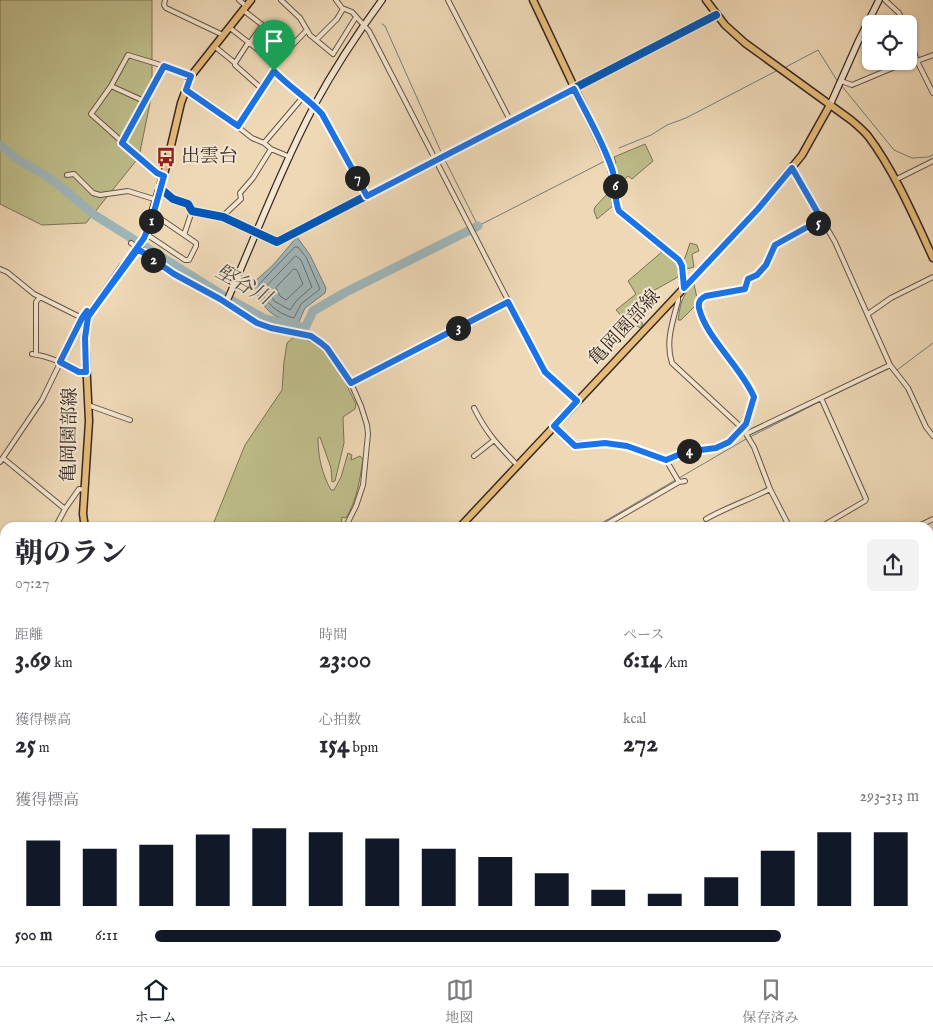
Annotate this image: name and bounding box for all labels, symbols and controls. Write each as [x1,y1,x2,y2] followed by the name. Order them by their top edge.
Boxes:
[862,15,917,70] map controls
[862,15,917,70] button: locate
[253,20,295,71] pin
[260,27,288,55] icon: arrive
[181,145,238,169] place label: 出雲台
[155,146,177,168] bus stop icon: 出雲台
[344,166,370,190] pin: 7
[354,169,361,187] text: 7
[602,174,628,198] pin: 6
[613,177,618,195] text: 6
[138,208,164,234] pin: 1
[806,210,830,236] pin: 5
[149,212,154,230] text: 1
[816,214,821,232] text: 5
[140,248,166,272] pin: 2
[150,251,157,269] text: 2
[211,259,277,312] water label: 堅谷川
[584,285,666,371] street label: 亀岡園部線
[446,316,470,340] pin: 3
[456,319,461,337] text: 3
[57,387,83,483] street label: 亀岡園部線
[676,438,702,464] pin: 4
[686,442,693,460] text: 4
[15,537,127,572] text: 朝のラン
[867,539,919,591] button: share
[15,574,49,594] text: 07:27
[15,626,43,644] text: 距離
[319,626,347,644] text: 時間
[623,626,664,644] text: ペース
[15,644,51,676] text: 3.69
[319,644,371,676] text: 23:00
[623,644,662,676] text: 6:14
[51,654,73,672] text: km
[662,654,688,672] text: /km
[623,710,646,728] text: kcal
[15,711,71,729] text: 獲得標高
[319,711,361,729] text: 心拍数
[623,728,658,760] text: 272
[15,729,36,761] text: 25
[319,729,350,761] text: 154
[36,739,50,757] text: m
[350,739,378,757] text: bpm
[859,787,919,807] text: 293–313 m
[15,791,79,811] text: 獲得標高
[15,926,52,946] text: 500 m
[95,926,118,946] text: 6:11
[135,976,177,1027] tab: ホーム
[446,976,474,1027] tab: 地図
[743,976,799,1027] tab: 保存済み

